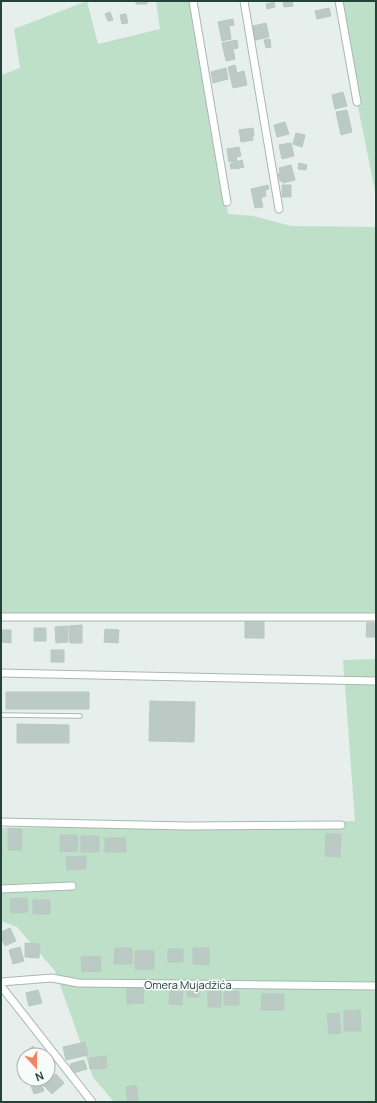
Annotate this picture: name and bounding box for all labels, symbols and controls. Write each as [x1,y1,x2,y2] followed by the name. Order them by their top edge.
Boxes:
[144,977,232,992] street label: Omera Mujadžića
[16,1047,56,1087] north arrow
[33,1068,46,1085] text: N

